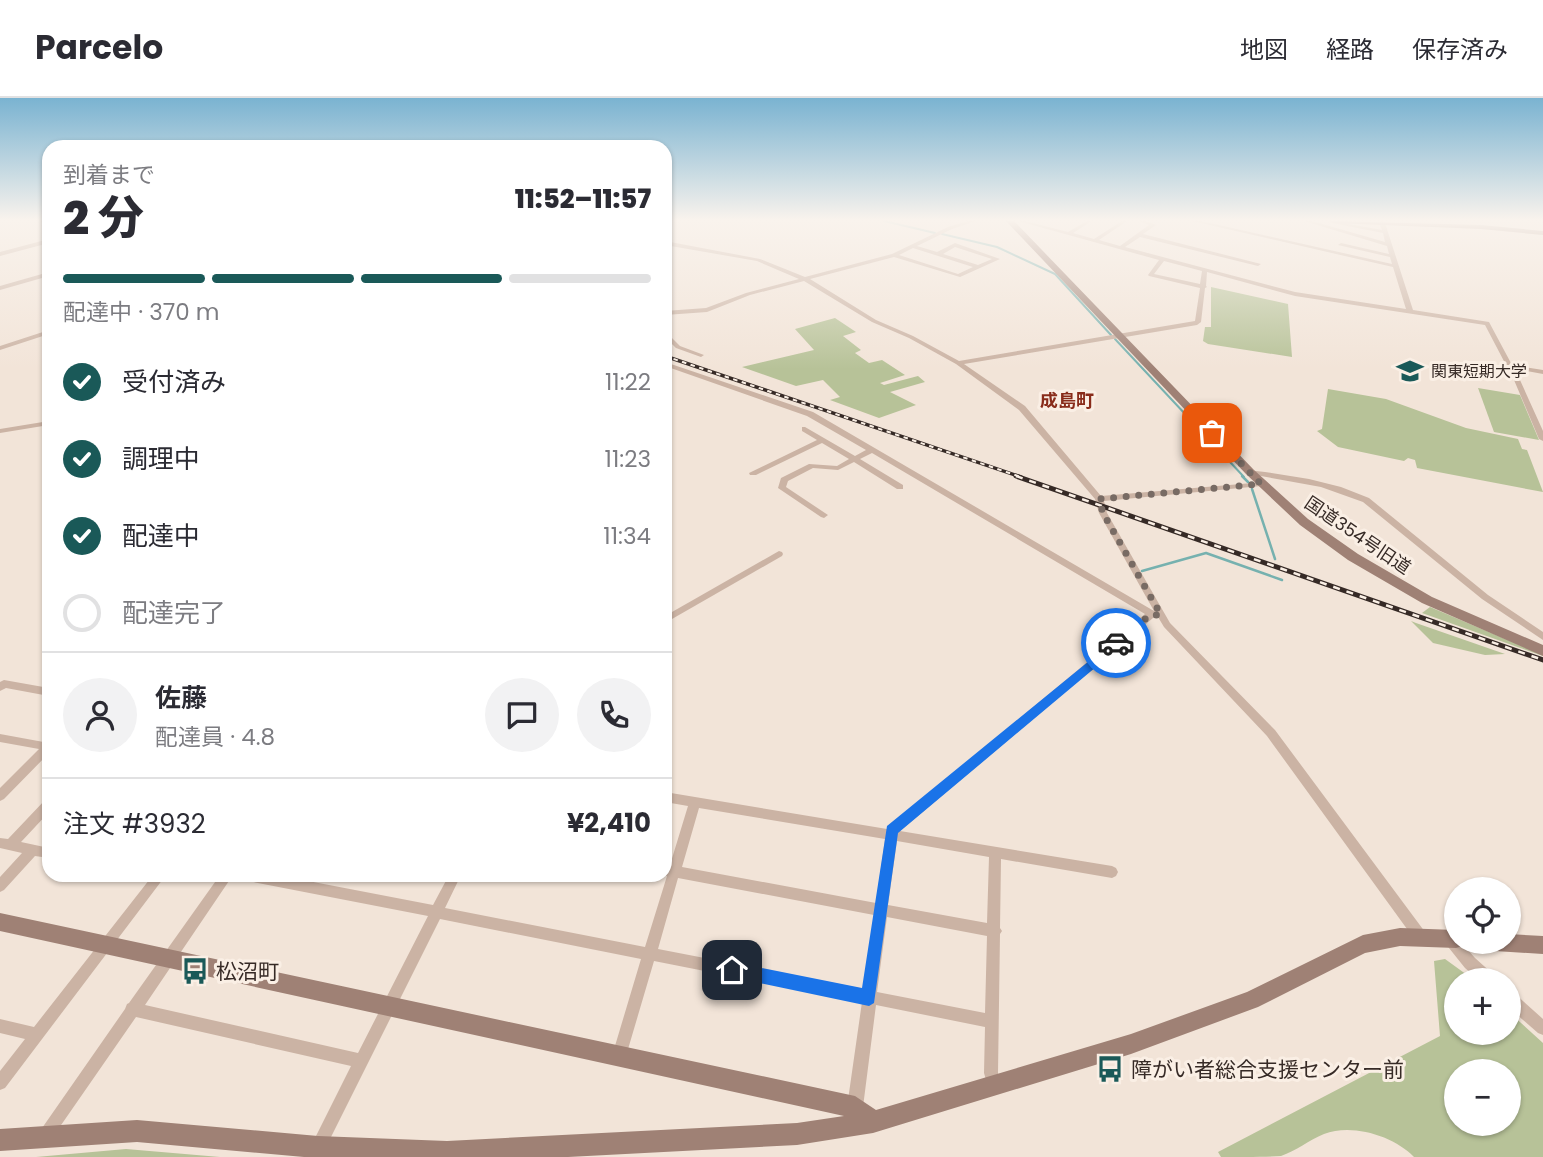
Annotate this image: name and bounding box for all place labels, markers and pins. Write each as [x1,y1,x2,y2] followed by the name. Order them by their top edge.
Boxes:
[1395,356,1425,386] school or university icon: 関東短期大学
[1431,360,1527,383] place label: 関東短期大学
[1182,403,1242,463] pin
[702,940,762,1000] pin
[180,956,210,986] bus stop icon: 松沼町
[216,957,279,986] place label: 松沼町
[1095,1054,1125,1084] bus stop icon: 障がい者総合支援センター前
[1131,1055,1404,1084] place label: 障がい者総合支援センター前

